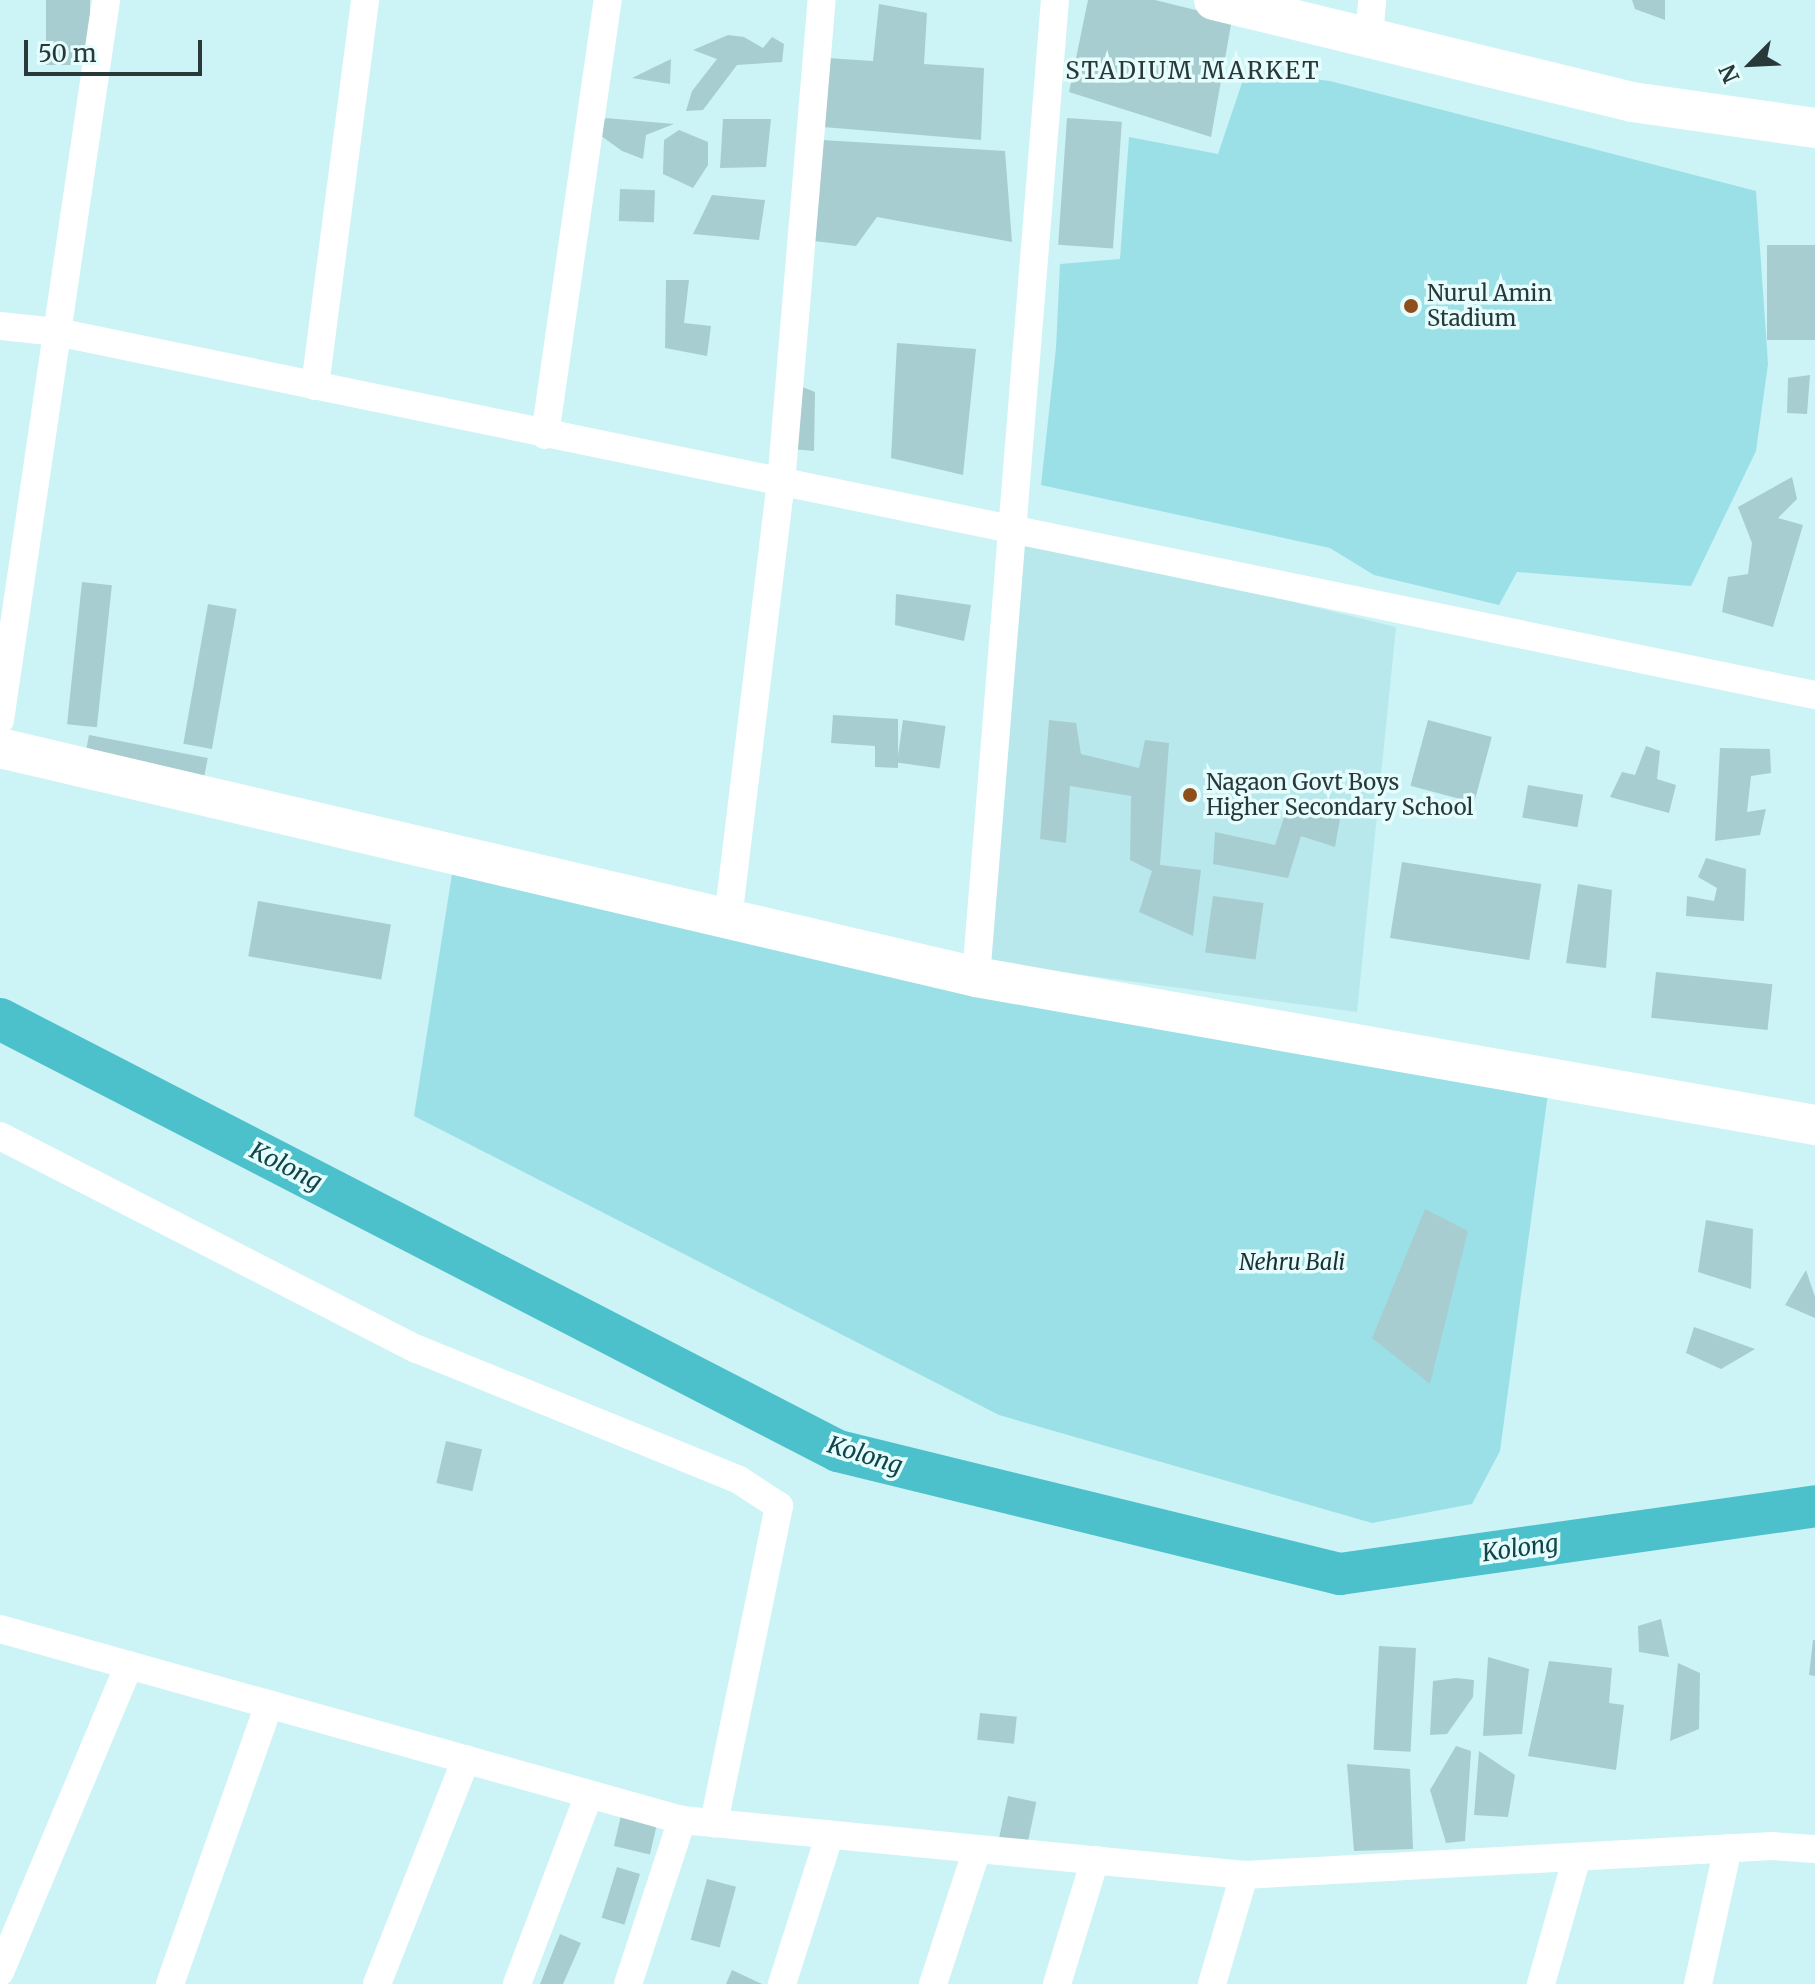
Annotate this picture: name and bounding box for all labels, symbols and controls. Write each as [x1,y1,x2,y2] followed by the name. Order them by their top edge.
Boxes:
[28,24,206,74] scale bar
[1711,24,1791,104] north arrow
[38,38,97,69] text: 50 m
[1065,57,1321,85] district label: STADIUM MARKET
[1713,60,1745,87] text: N
[1427,280,1552,332] place label: Nurul Amin Stadium
[1402,297,1420,315] marker: Nurul Amin Stadium
[1206,769,1473,820] place label: Nagaon Govt Boys Higher Secondary School
[1181,786,1199,804] marker: Nagaon Govt Boys Higher Secondary School
[245,1136,327,1196] water label: Kolong
[1239,1250,1345,1276] park label: Nehru Bali
[824,1430,906,1480] water label: Kolong
[1480,1528,1560,1568] water label: Kolong

